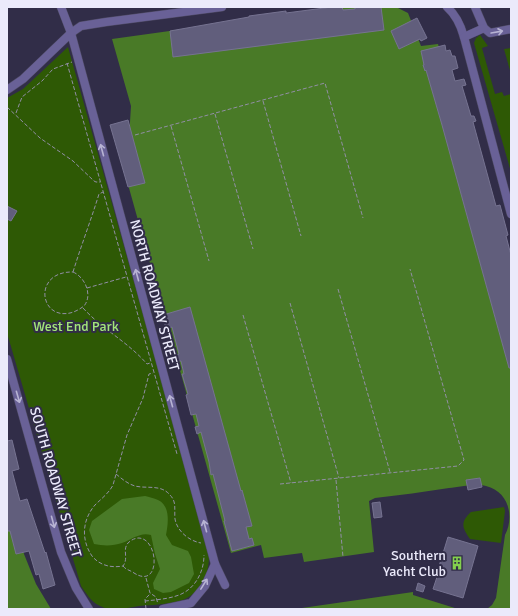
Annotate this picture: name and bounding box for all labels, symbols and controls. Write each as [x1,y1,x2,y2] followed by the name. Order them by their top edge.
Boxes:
[490,28,503,36] one-way arrow
[98,144,106,157] one-way arrow
[126,218,183,373] street label: NORTH ROADWAY STREET
[132,269,140,282] one-way arrow
[33,318,119,335] park label: West End Park
[15,390,22,403] one-way arrow
[167,395,174,408] one-way arrow
[26,405,85,559] street label: SOUTH ROADWAY STREET
[50,515,57,528] one-way arrow
[201,520,208,533] one-way arrow
[383,547,446,580] place label: Southern Yacht Club
[449,555,465,571] building icon: Southern Yacht Club
[200,579,209,590] one-way arrow

